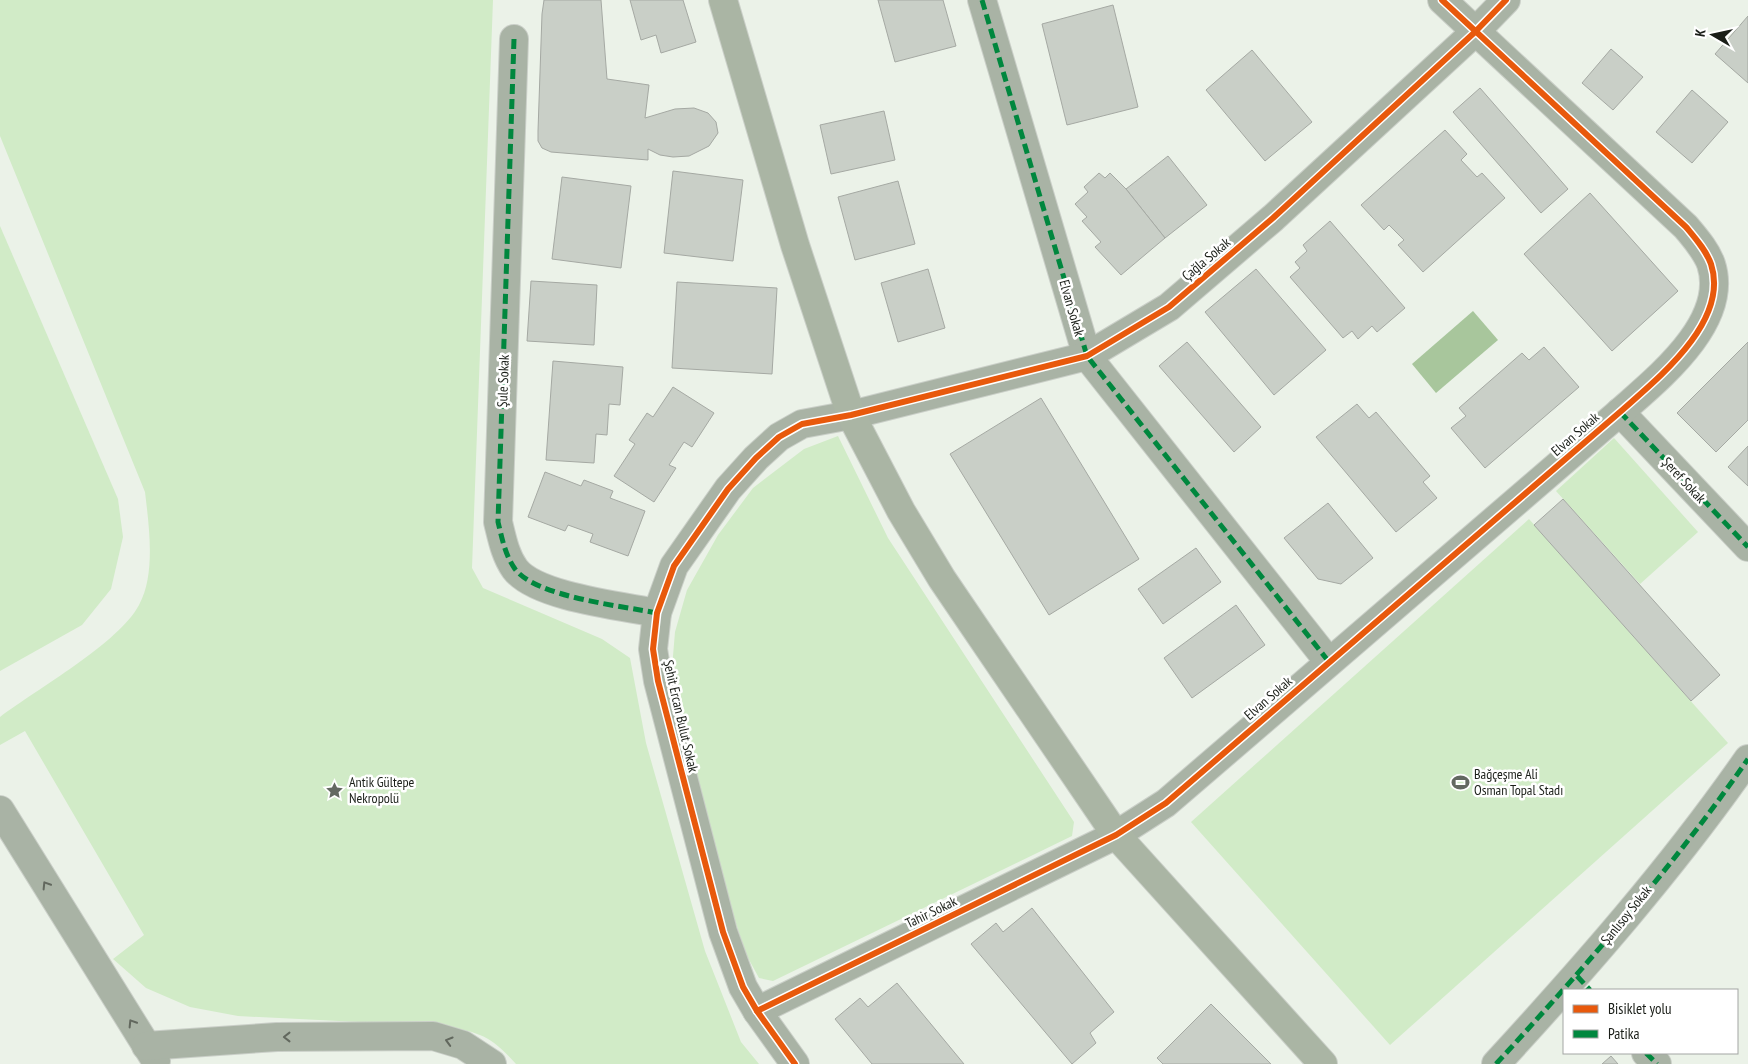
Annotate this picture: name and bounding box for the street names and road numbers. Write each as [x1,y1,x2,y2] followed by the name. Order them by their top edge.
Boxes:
[1178,233,1235,285] street label: Çağla Sokak
[1055,278,1089,339] street label: Elvan Sokak
[493,354,513,408] street label: Şule Sokak
[1547,408,1603,460] street label: Elvan Sokak
[1658,453,1710,507] street label: Şeref Sokak
[659,658,703,774] street label: Şehit Ercan Bulut Sokak
[1240,672,1296,724] street label: Elvan Sokak
[1597,881,1656,948] street label: Şanlısoy Sokak
[902,892,960,932] street label: Tahir Sokak

